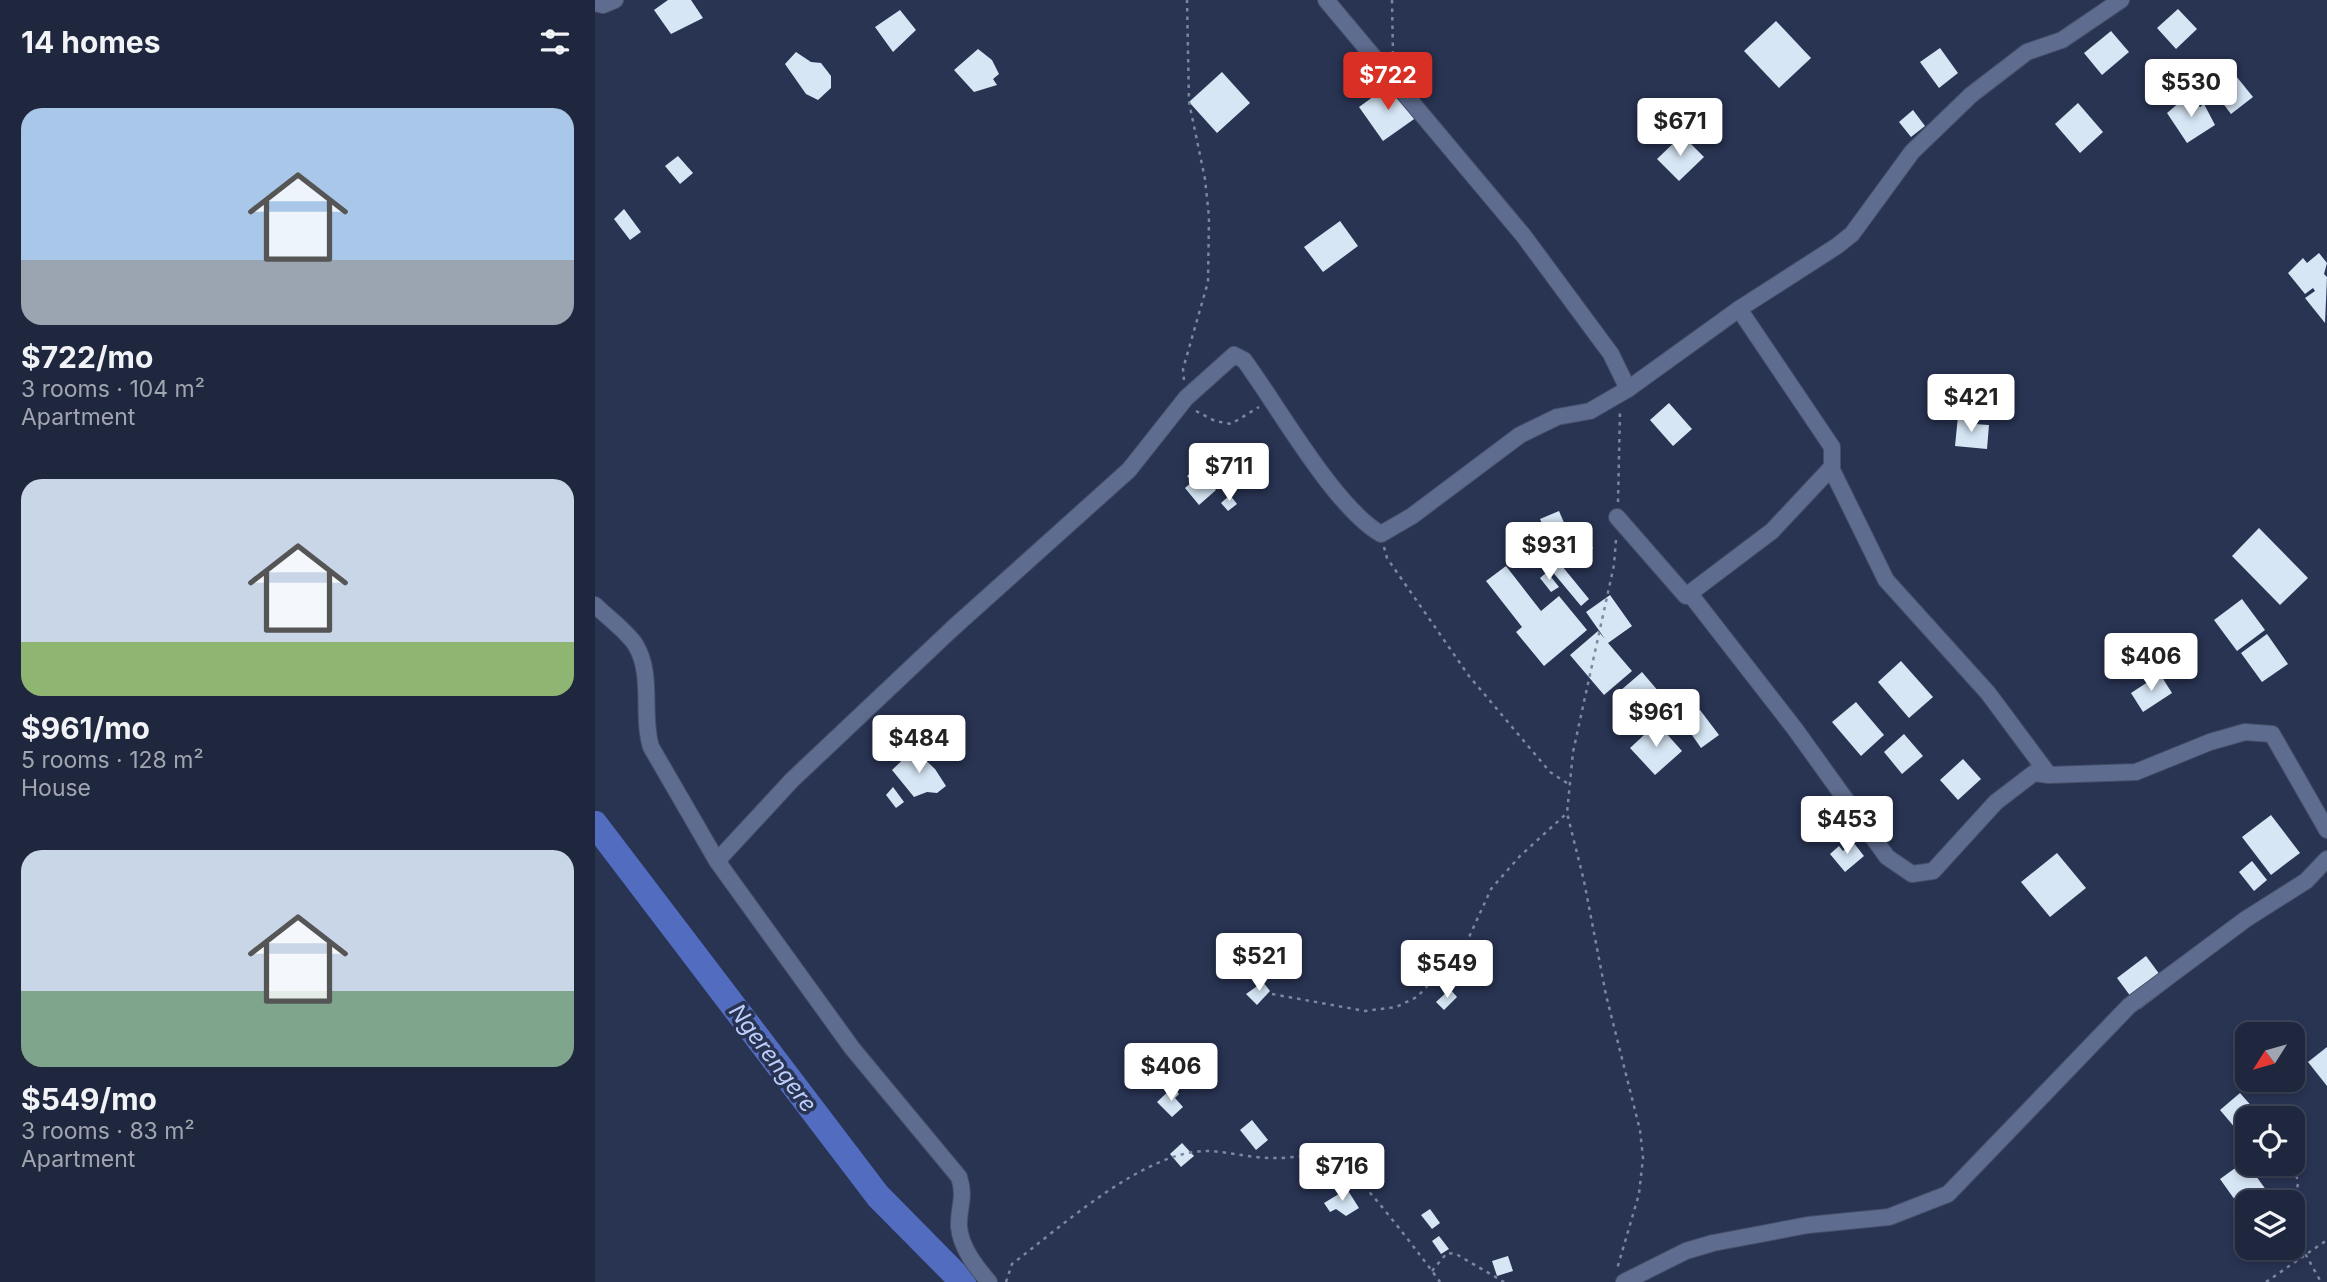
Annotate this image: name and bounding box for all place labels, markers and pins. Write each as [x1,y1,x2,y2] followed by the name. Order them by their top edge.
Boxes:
[1347,52,1429,112] pin: $722
[2150,60,2232,119] pin: $530
[1639,99,1721,158] pin: $671
[1930,374,2012,434] pin: $421
[1188,444,1270,503] pin: $711
[1508,522,1590,582] pin: $931
[2110,634,2192,693] pin: $406
[1615,690,1697,749] pin: $961
[878,716,960,775] pin: $484
[1806,796,1888,856] pin: $453
[1218,934,1300,993] pin: $521
[1406,940,1488,1000] pin: $549
[1130,1044,1212,1103] pin: $406
[1301,1144,1383,1203] pin: $716

